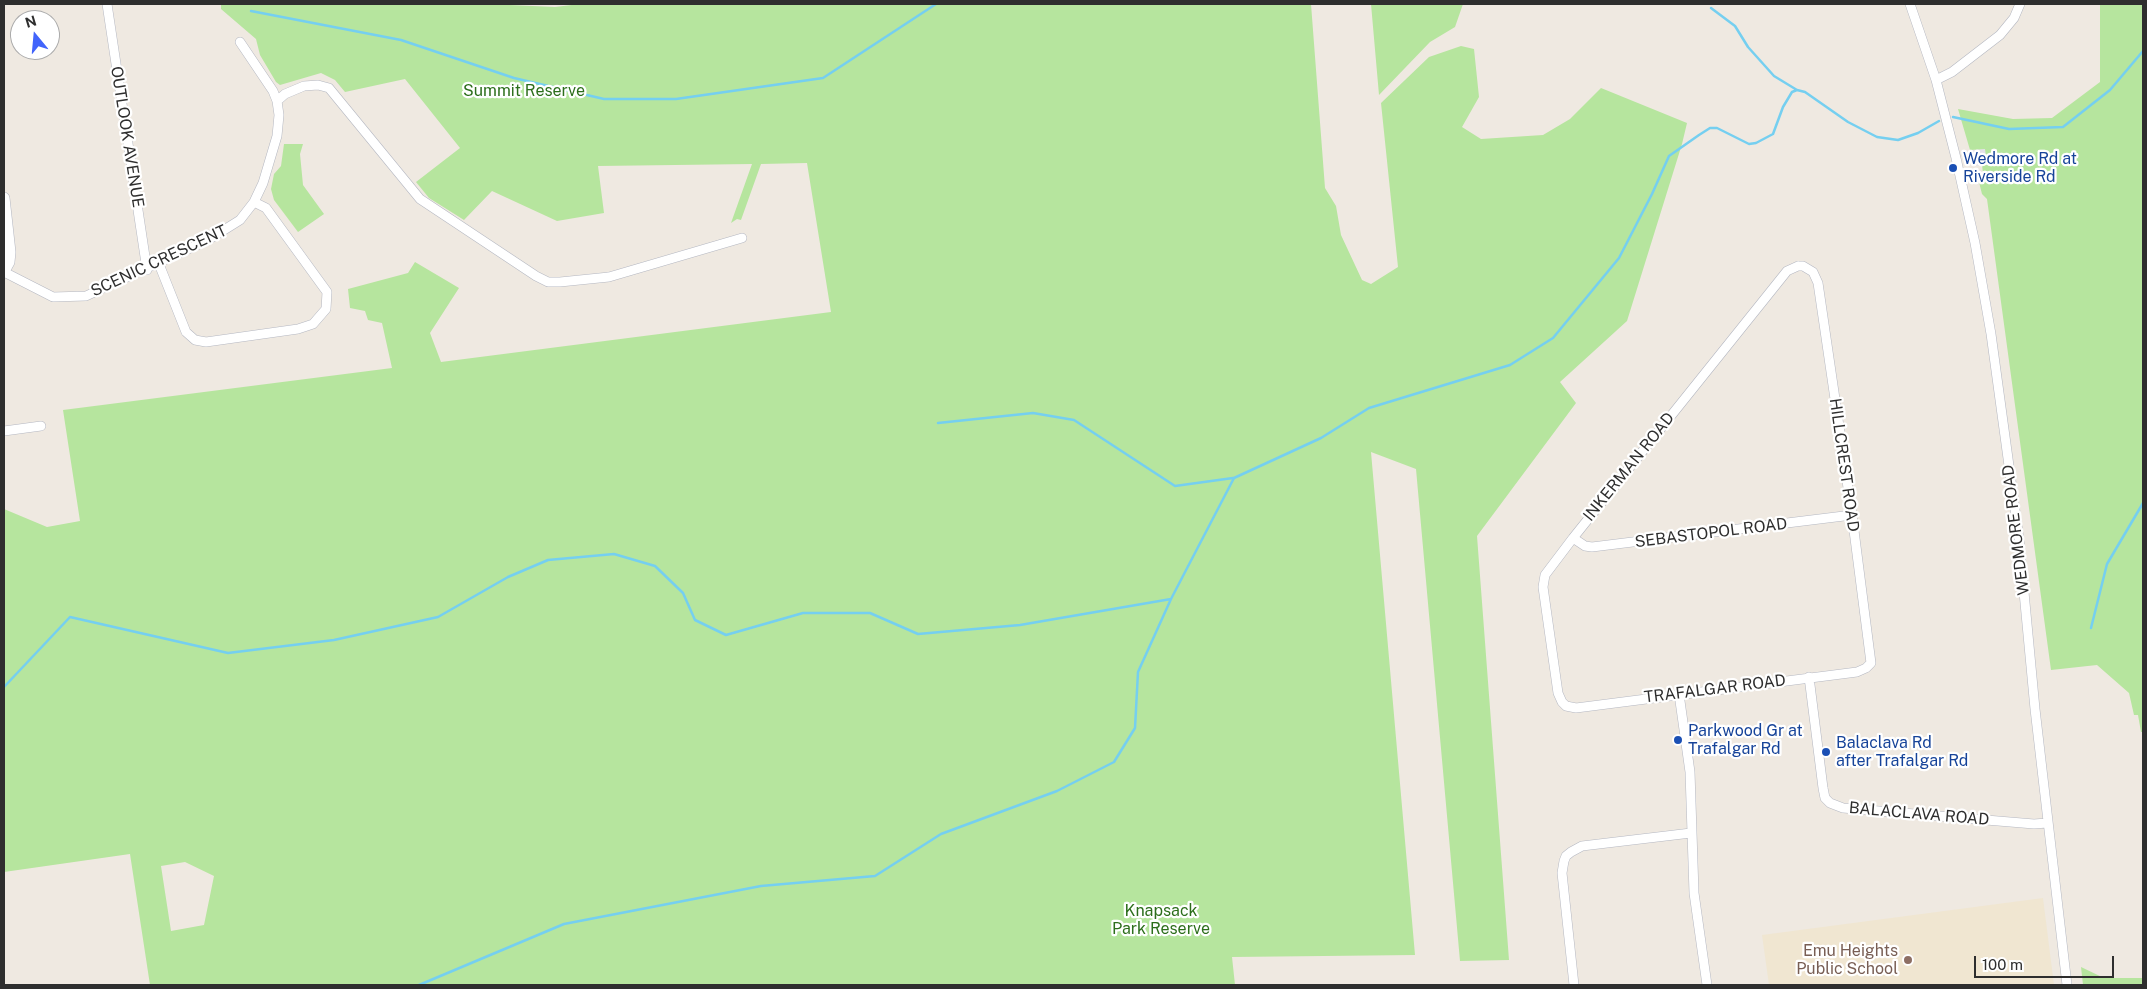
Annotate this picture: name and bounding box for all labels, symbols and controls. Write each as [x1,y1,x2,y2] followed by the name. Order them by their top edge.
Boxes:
[10,10,60,60] north arrow
[23,12,38,31] text: N
[106,65,148,209] street label: OUTLOOK AVENUE
[463,81,585,101] park label: Summit Reserve
[1963,149,2077,187] place label: Wedmore Rd at Riverside Rd
[1947,162,1959,174] marker: Wedmore Rd at Riverside Rd
[88,221,230,301] street label: SCENIC CRESCENT
[1825,397,1863,533] street label: HILLCREST ROAD
[1579,409,1679,525] street label: INKERMAN ROAD
[1998,464,2034,596] street label: WEDMORE ROAD
[1634,514,1788,552] street label: SEBASTOPOL ROAD
[1643,671,1787,707] street label: TRAFALGAR ROAD
[1688,721,1803,759] place label: Parkwood Gr at Trafalgar Rd
[1836,733,1968,771] place label: Balaclava Rd after Trafalgar Rd
[1672,734,1684,746] marker: Parkwood Gr at Trafalgar Rd
[1820,746,1832,758] marker: Balaclava Rd after Trafalgar Rd
[1848,798,1990,830] street label: BALACLAVA ROAD
[1112,901,1210,939] park label: Knapsack Park Reserve
[1796,941,1898,979] place label: Emu Heights Public School
[1977,946,2117,978] scale bar
[1902,954,1914,966] marker: Emu Heights Public School
[1982,956,2023,973] text: 100 m

